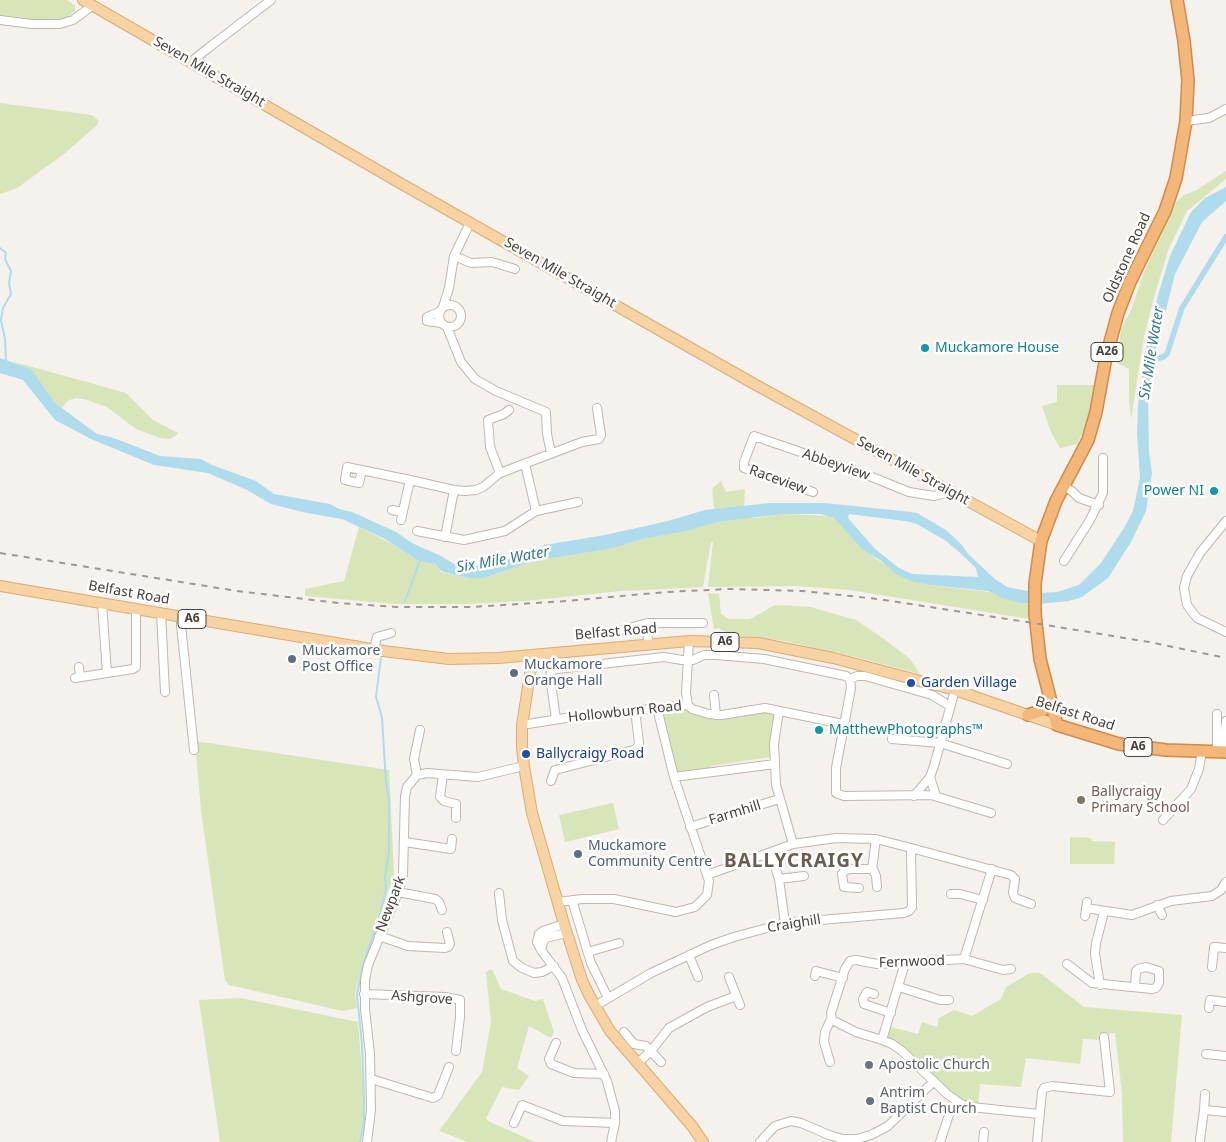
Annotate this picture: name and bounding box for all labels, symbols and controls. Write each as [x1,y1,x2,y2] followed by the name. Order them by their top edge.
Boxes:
[150,33,268,111] street label: Seven Mile Straight
[1100,210,1154,306] street label: Oldstone Road
[501,234,619,312] street label: Seven Mile Straight
[1136,305,1168,401] water label: Six Mile Water
[935,340,1059,356] place label: Muckamore House
[919,342,931,354] marker: Muckamore House
[1091,342,1123,362] road number: A26
[854,433,972,509] street label: Seven Mile Straight
[800,446,872,484] street label: Abbeyview
[747,462,809,498] street label: Raceview
[1144,483,1204,499] place label: Power NI
[1208,485,1220,497] marker: Power NI
[455,543,551,577] water label: Six Mile Water
[87,578,171,608] street label: Belfast Road
[178,610,206,628] road number: A6
[574,620,658,644] street label: Belfast Road
[711,632,739,652] road number: A6
[302,643,380,676] place label: Muckamore Post Office
[286,653,298,665] marker: Muckamore Post Office
[524,657,603,690] place label: Muckamore Orange Hall
[508,667,520,679] marker: Muckamore Orange Hall
[921,675,1017,691] place label: Garden Village
[905,677,917,689] marker: Garden Village
[1033,693,1117,735] street label: Belfast Road
[567,698,683,726] street label: Hollowburn Road
[829,722,983,738] place label: MatthewPhotographs™
[813,724,825,736] marker: MatthewPhotographs™
[1124,738,1152,756] road number: A6
[536,746,644,762] place label: Ballycraigy Road
[520,748,532,760] marker: Ballycraigy Road
[1091,784,1190,816] place label: Ballycraigy Primary School
[1075,794,1087,806] marker: Ballycraigy Primary School
[707,797,763,829] street label: Farmhill
[588,838,712,870] place label: Muckamore Community Centre
[572,848,584,860] marker: Muckamore Community Centre
[723,851,865,873] district label: BALLYCRAIGY
[373,873,409,935] street label: Newpark
[766,911,822,937] street label: Craighill
[879,952,945,972] street label: Fernwood
[391,987,453,1009] street label: Ashgrove
[879,1057,990,1073] place label: Apostolic Church
[863,1059,875,1071] marker: Apostolic Church
[880,1085,977,1118] place label: Antrim Baptist Church
[864,1095,876,1107] marker: Antrim Baptist Church

